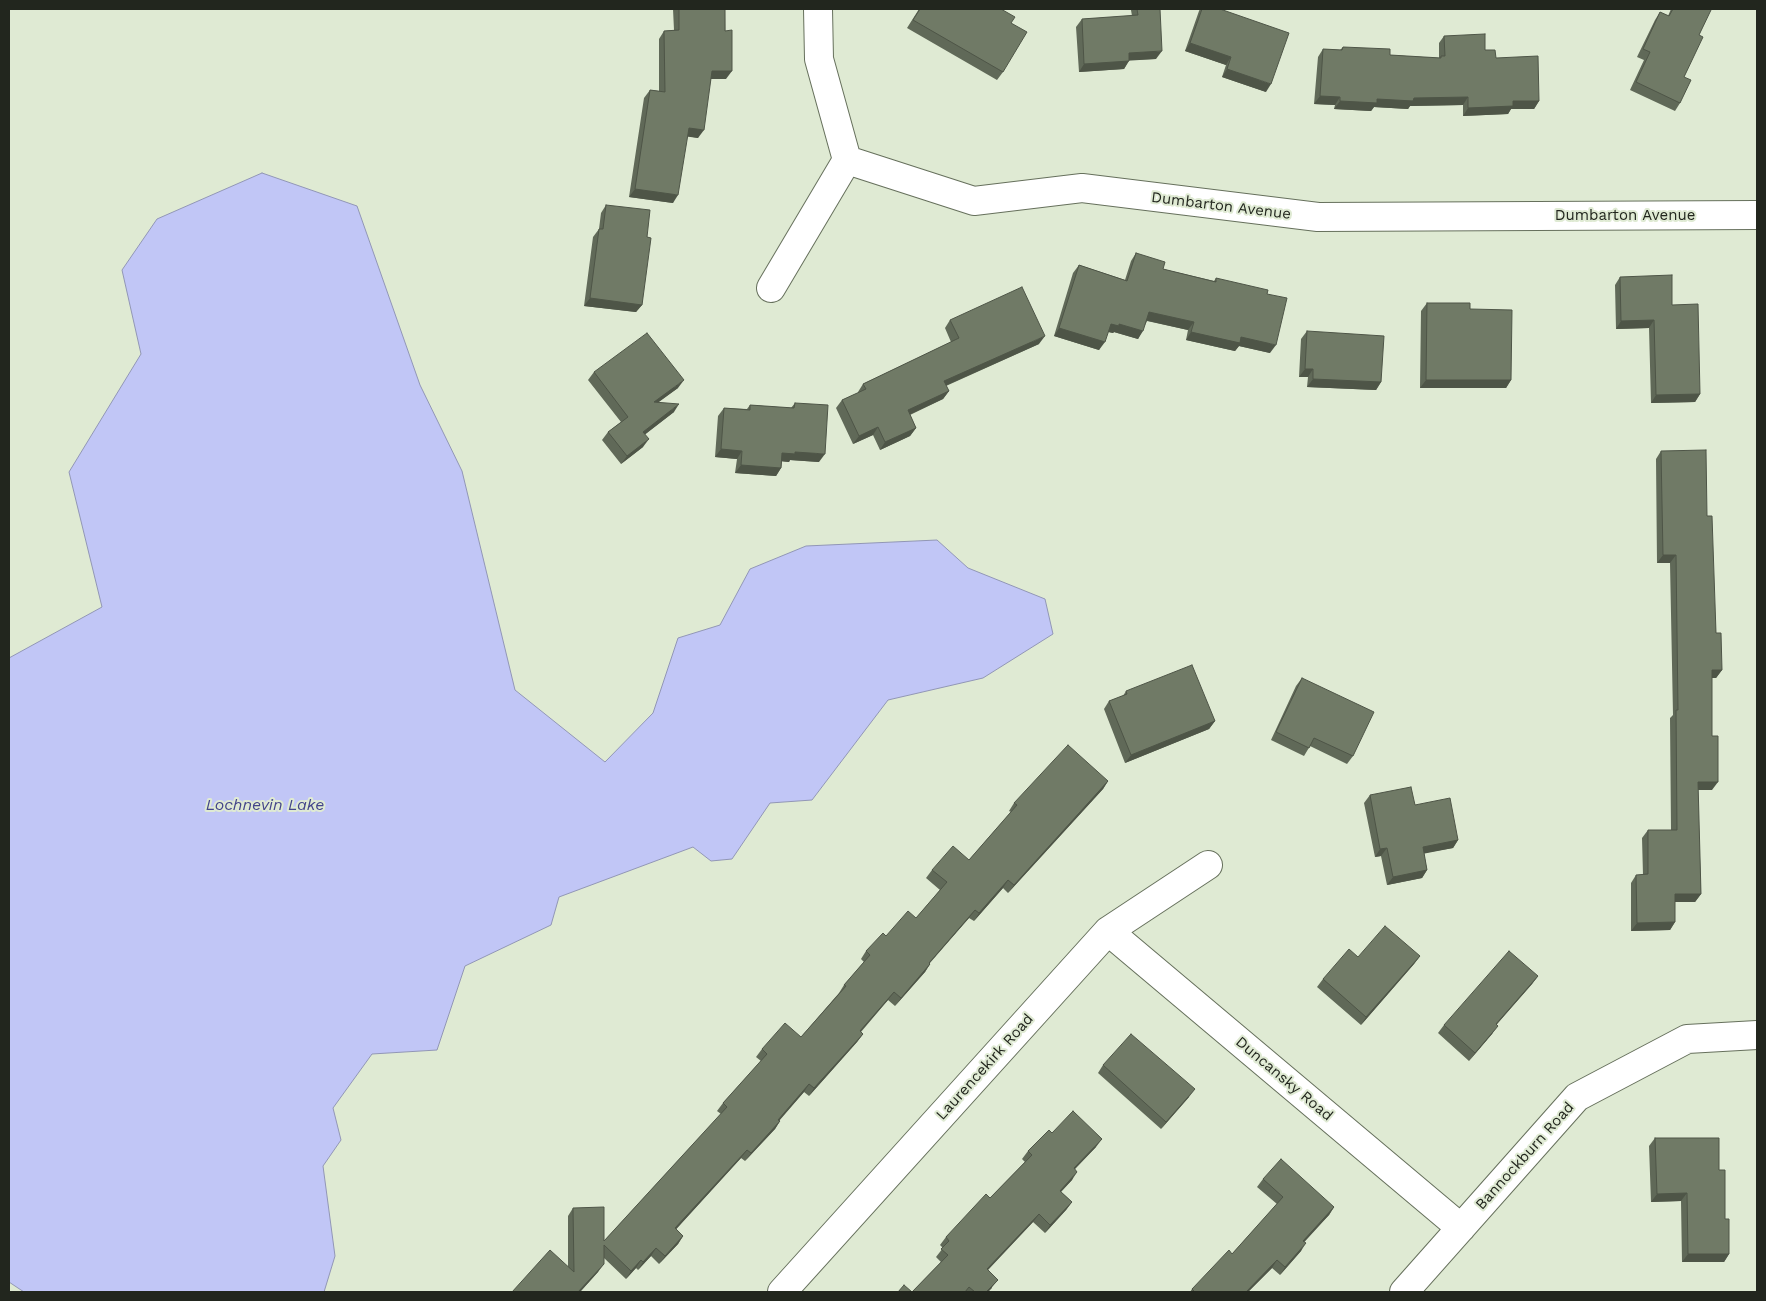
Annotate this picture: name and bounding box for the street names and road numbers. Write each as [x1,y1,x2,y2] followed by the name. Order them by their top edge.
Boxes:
[1150,188,1292,224] street label: Dumbarton Avenue
[1555,207,1695,225] street label: Dumbarton Avenue
[933,1010,1037,1124] street label: Laurencekirk Road
[1232,1033,1336,1125] street label: Duncansky Road
[1472,1098,1578,1214] street label: Bannockburn Road

